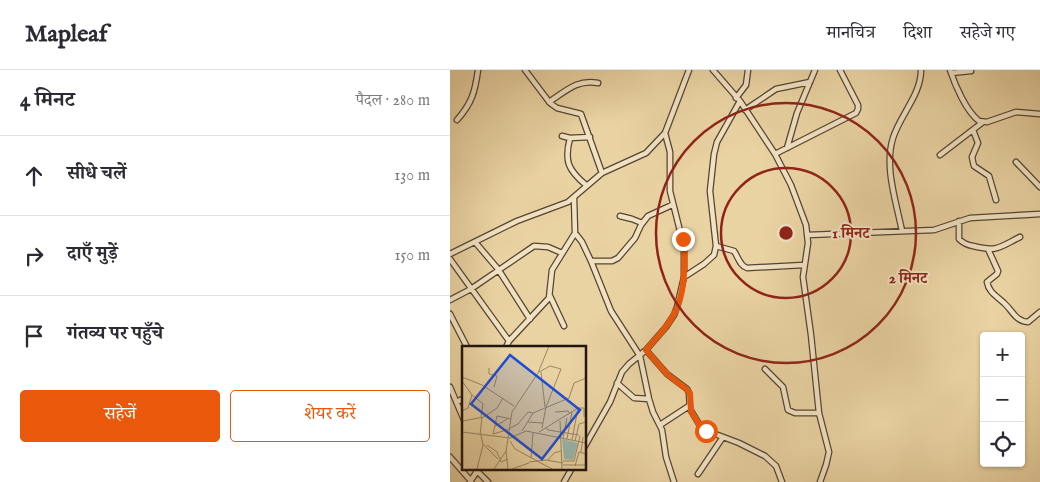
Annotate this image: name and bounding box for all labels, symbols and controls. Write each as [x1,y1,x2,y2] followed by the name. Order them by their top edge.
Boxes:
[25,19,107,50] text: Mapleaf
[826,22,875,45] text: मानचित्र
[903,22,932,45] text: दिशा
[960,22,1015,45] text: सहेजे गए
[20,87,75,114] text: 4 मिनट
[356,91,430,111] text: पैदल · 280 m
[20,162,48,190] icon: ahead
[67,162,126,186] text: सीधे चलें
[394,166,430,186] text: 130 m
[777,224,795,242] centre of rings
[832,224,871,243] text: 1 मिनट
[672,228,695,251] route end
[20,242,48,270] icon: right
[67,242,118,266] text: दाएँ मुड़ें
[395,246,430,266] text: 150 m
[889,269,929,288] text: 2 मिनट
[20,322,48,350] icon: arrive
[67,322,163,346] text: गंतव्य पर पहुँचे
[980,332,1025,467] map controls
[980,332,1025,377] button: +
[462,346,586,470] inset map
[980,377,1025,422] button: −
[20,390,220,442] button: सहेजें
[230,390,430,442] button: शेयर करें
[695,420,718,443] route start
[980,422,1025,467] button: locate

